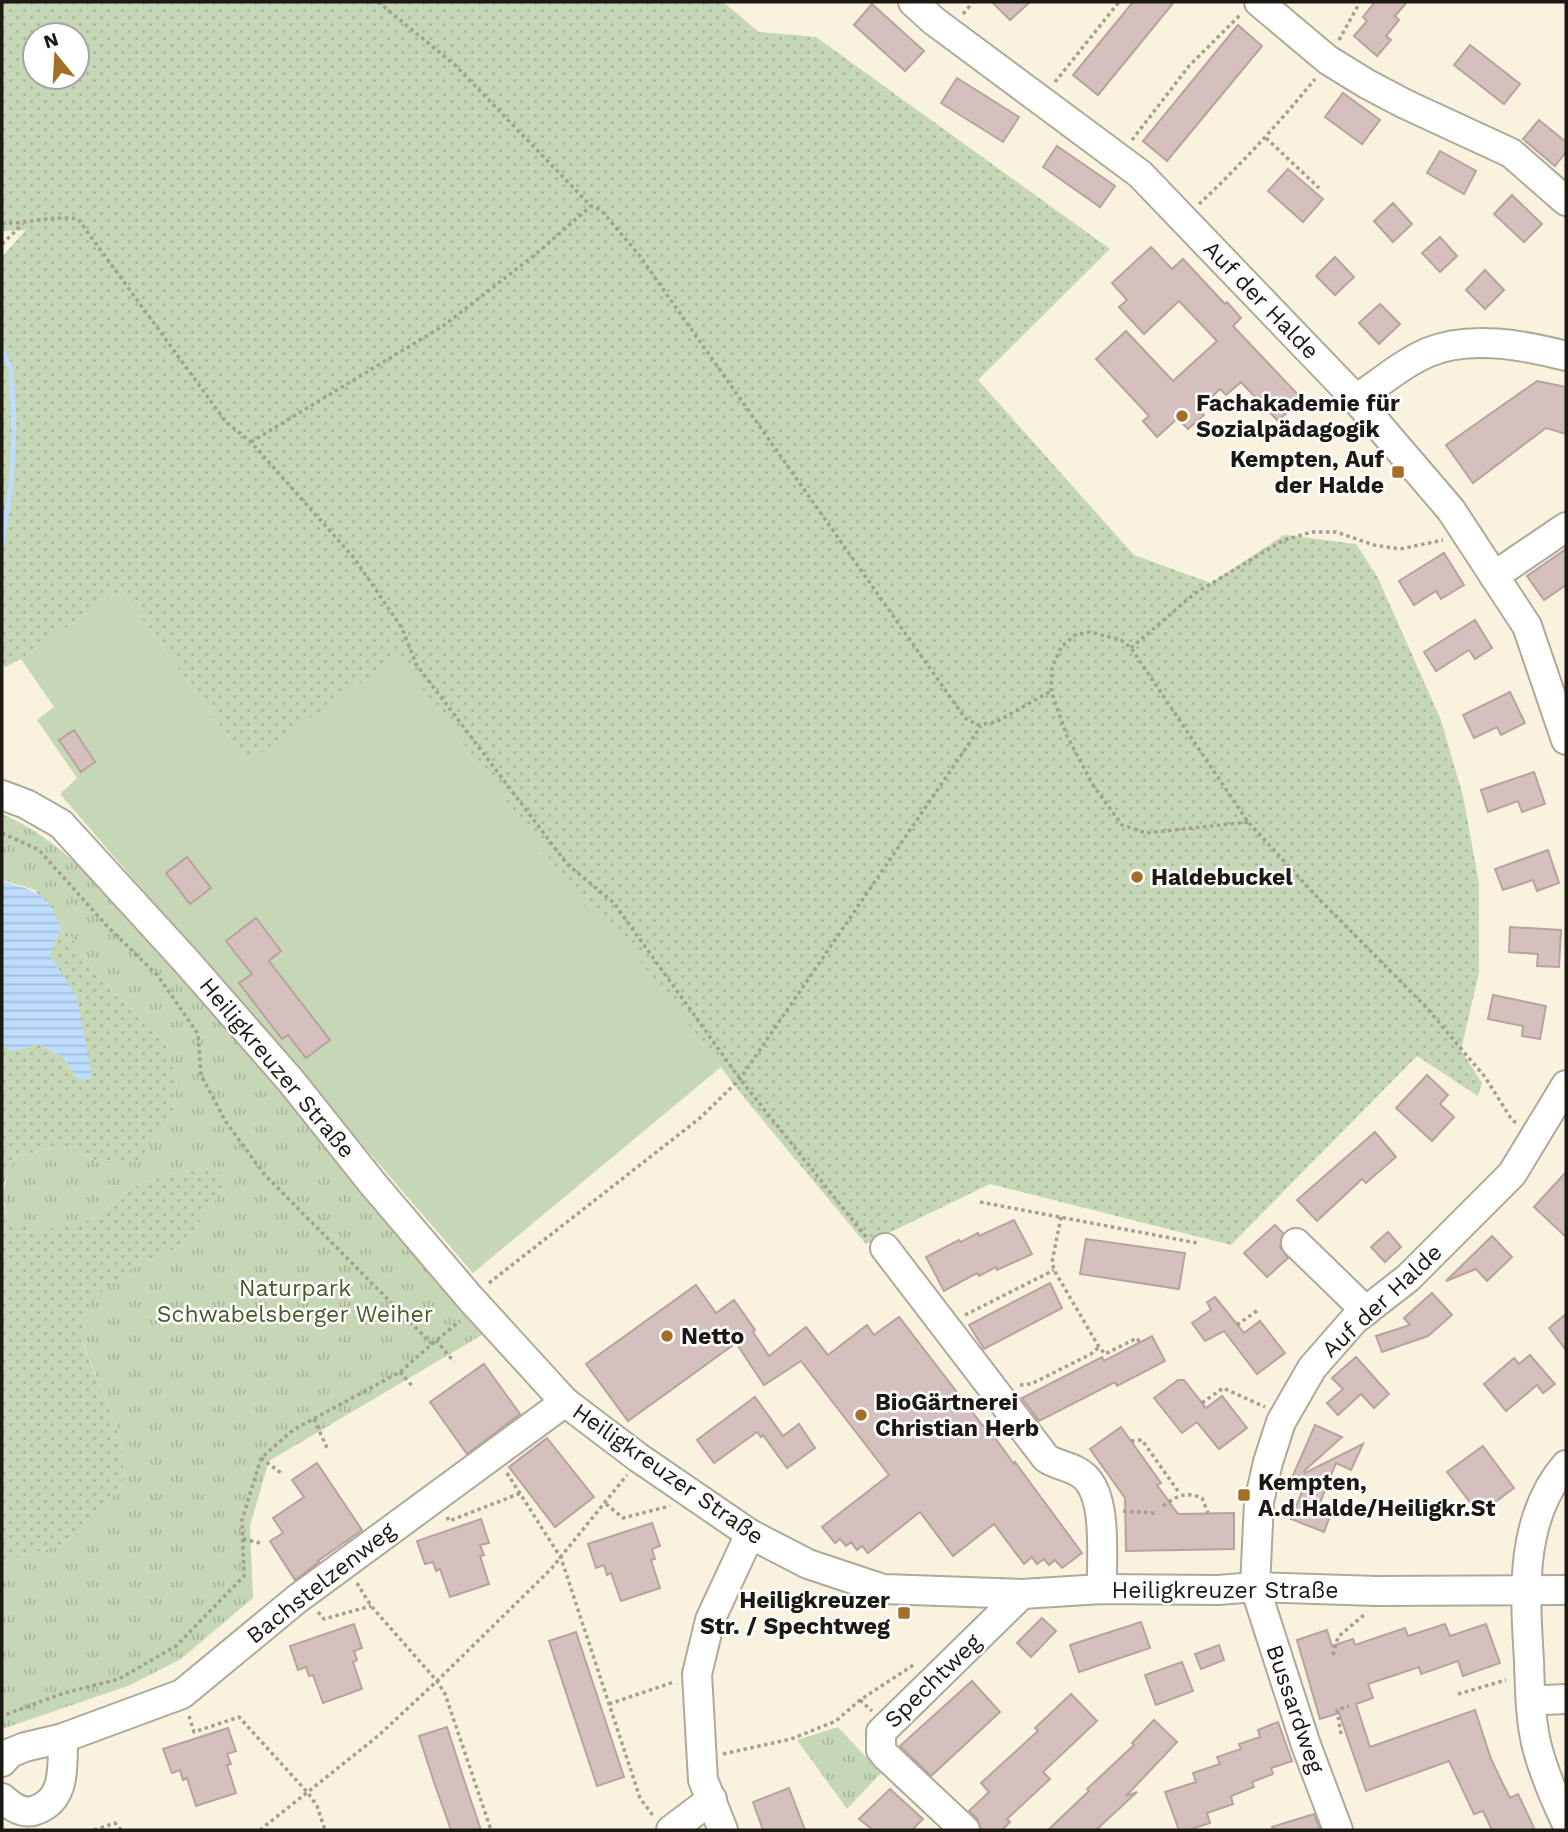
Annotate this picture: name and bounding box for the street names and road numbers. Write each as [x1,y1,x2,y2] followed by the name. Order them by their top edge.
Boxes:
[1198,235,1324,365] street label: Auf der Halde
[194,972,360,1164] street label: Heiligkreuzer Straße
[1316,1239,1448,1363] street label: Auf der Halde
[567,1398,769,1550] street label: Heiligkreuzer Straße
[241,1516,401,1649] street label: Bachstelzenweg
[1112,1577,1339,1604] street label: Heiligkreuzer Straße
[879,1628,987,1734] street label: Spechtweg
[1260,1641,1330,1778] street label: Bussardweg

